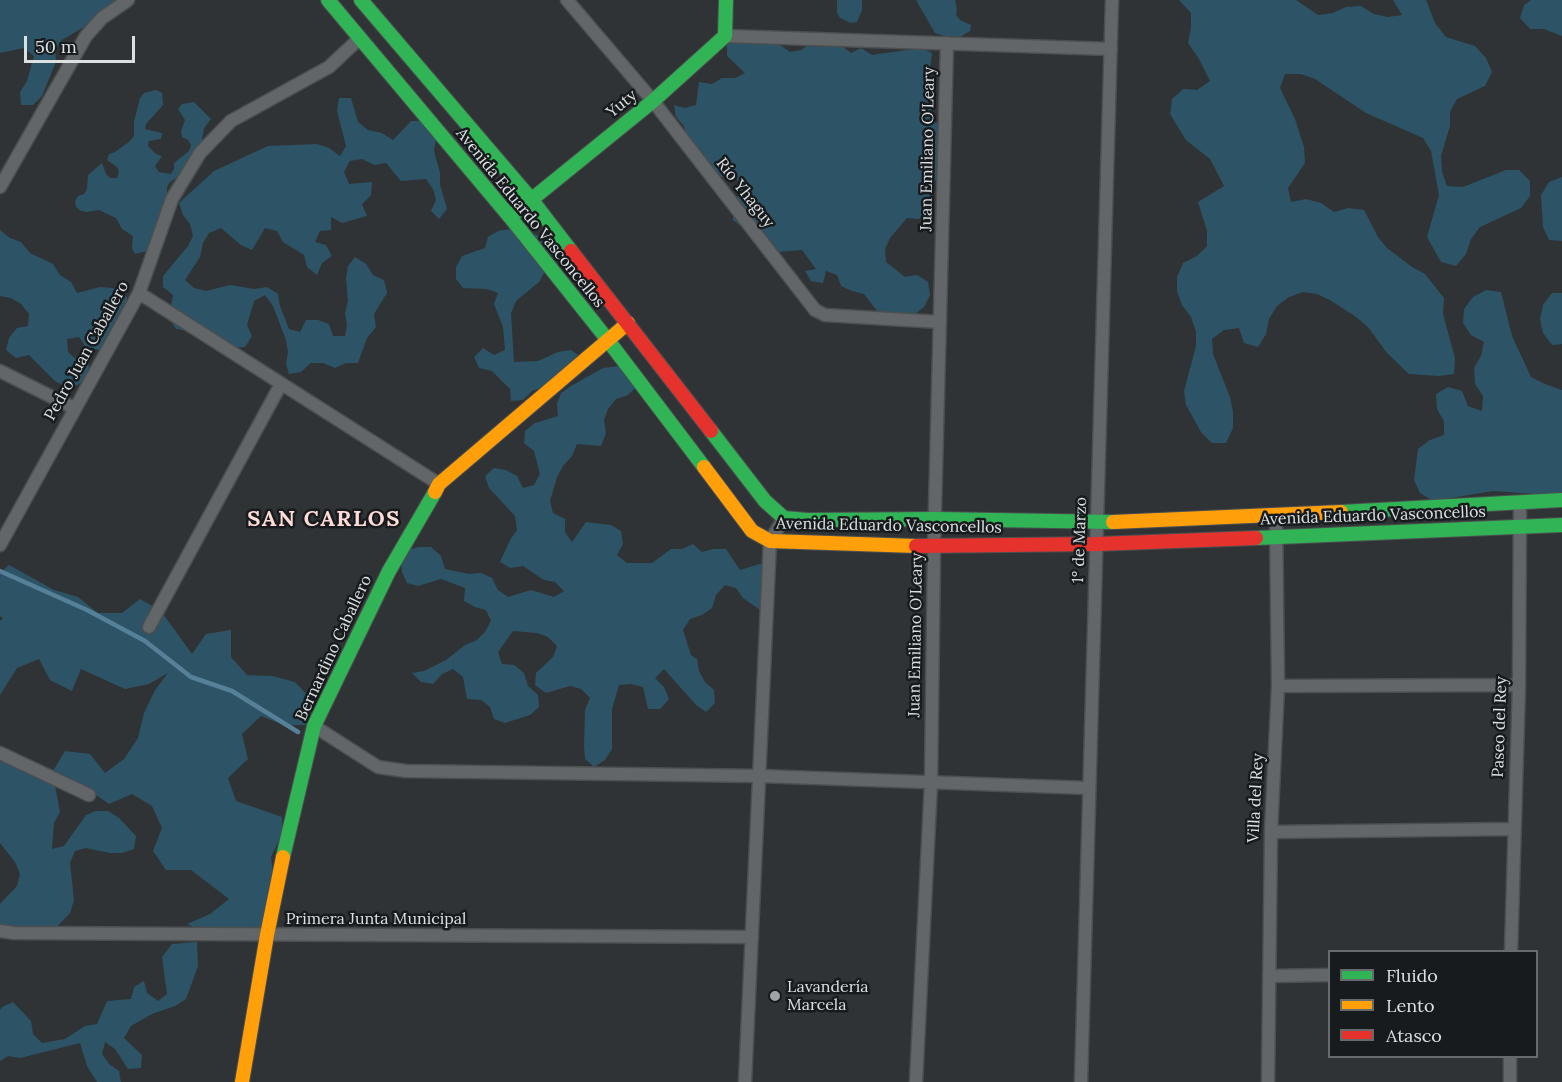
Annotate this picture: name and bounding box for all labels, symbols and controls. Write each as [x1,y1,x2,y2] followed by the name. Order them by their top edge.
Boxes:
[27,24,138,62] scale bar
[35,35,77,58] text: 50 m
[917,67,939,231] street label: Juan Emiliano O'Leary
[603,86,641,122] street label: Yuty
[452,124,608,312] street label: Avenida Eduardo Vasconcellos
[712,154,778,232] street label: Río Yhaguy
[41,278,133,424] street label: Pedro Juan Caballero
[1069,497,1091,583] street label: 1° de Marzo
[1260,502,1486,530] street label: Avenida Eduardo Vasconcellos
[247,507,401,533] district label: SAN CARLOS
[776,514,1002,538] street label: Avenida Eduardo Vasconcellos
[905,553,927,717] street label: Juan Emiliano O'Leary
[292,572,376,724] street label: Bernardino Caballero
[1489,676,1511,778] street label: Paseo del Rey
[1244,753,1268,843] street label: Villa del Rey
[286,909,466,929] street label: Primera Junta Municipal
[1328,950,1538,1058] legend
[1386,964,1438,987] text: Fluido
[787,977,868,1015] place label: Lavandería Marcela
[768,989,782,1003] marker: Lavandería Marcela
[1386,994,1434,1017] text: Lento
[1386,1024,1442,1047] text: Atasco

